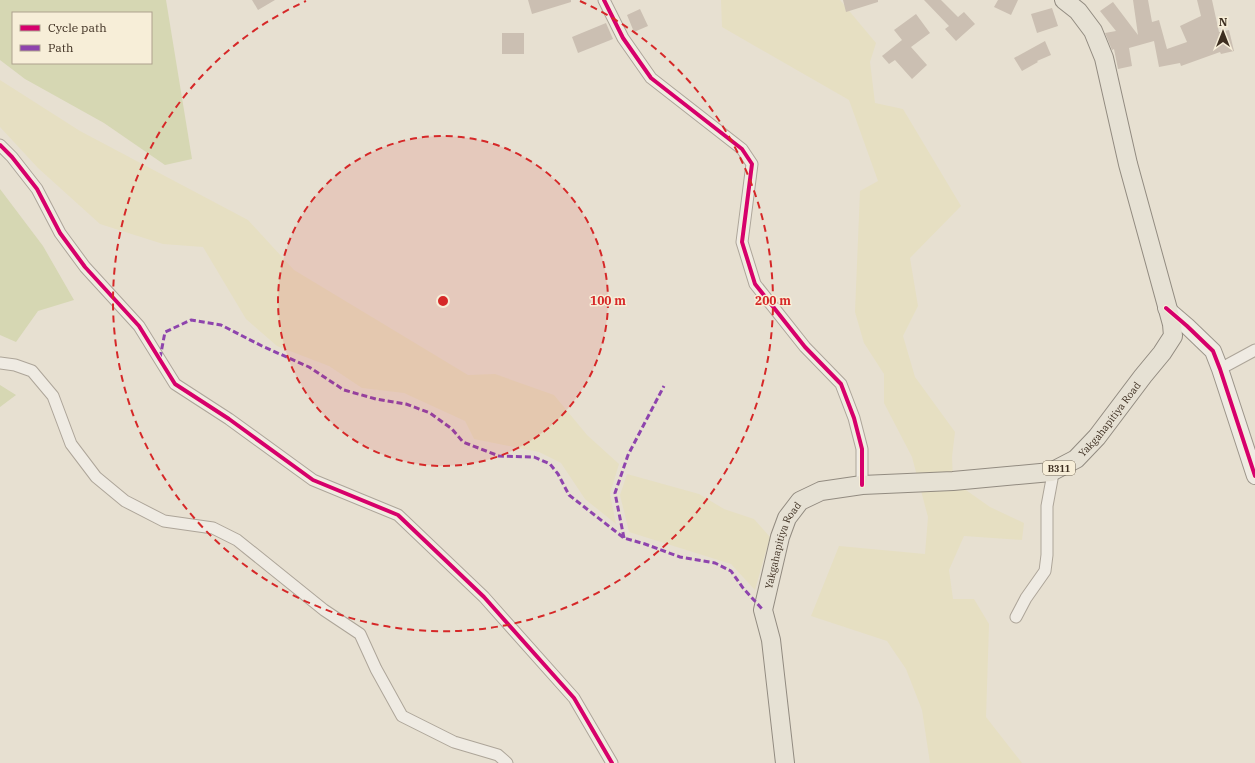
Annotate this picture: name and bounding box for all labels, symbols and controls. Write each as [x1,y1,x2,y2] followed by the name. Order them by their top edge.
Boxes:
[12,12,152,64] legend
[1203,12,1243,52] north arrow
[1219,15,1228,29] text: N
[48,20,107,35] text: Cycle path
[48,40,74,55] text: Path
[590,293,626,308] text: 100 m
[755,293,791,308] text: 200 m
[436,294,450,308] centre of rings
[1075,379,1143,459] street label: Yakgahapitiya Road
[1043,461,1075,475] road number: B311
[762,499,804,590] street label: Yakgahapitiya Road

